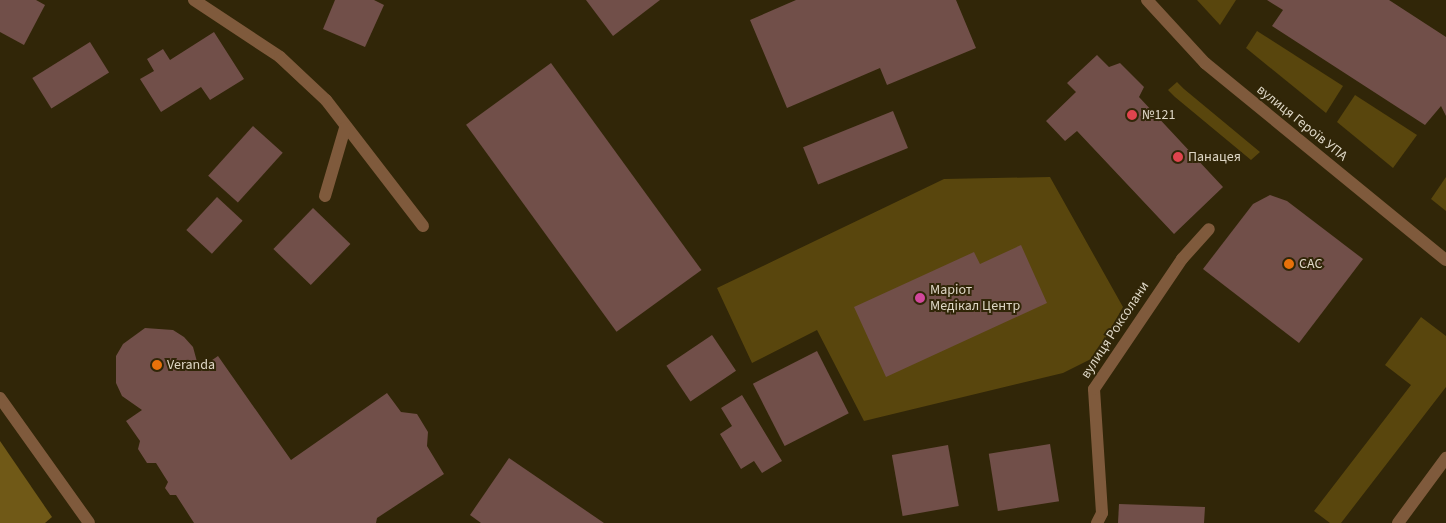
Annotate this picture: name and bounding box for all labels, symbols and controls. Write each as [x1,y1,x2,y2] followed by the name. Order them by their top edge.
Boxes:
[1253,81,1351,165] street label: вулиця Героїв УПА
[1142,107,1175,123] place label: №121
[1126,109,1138,121] marker: №121
[1188,149,1241,165] place label: Панацея
[1172,151,1184,163] marker: Панацея
[1299,256,1322,272] place label: САС
[1283,258,1295,270] marker: САС
[1077,278,1153,382] street label: вулиця Роксолани
[930,282,1020,314] place label: Маріот Медікал Центр
[914,292,926,304] marker: Маріот Медікал Центр
[167,357,215,373] place label: Veranda
[151,359,163,371] marker: Veranda

